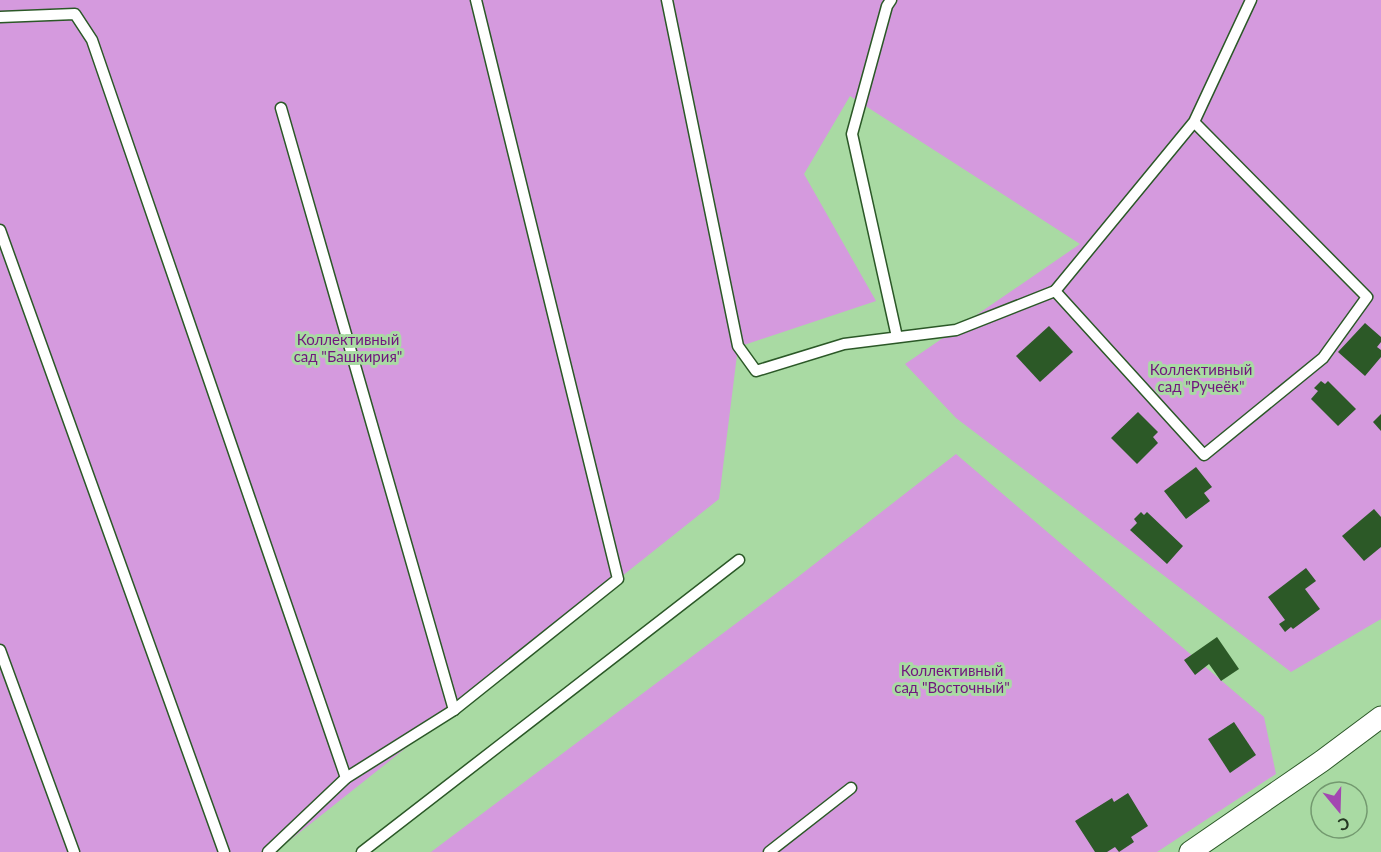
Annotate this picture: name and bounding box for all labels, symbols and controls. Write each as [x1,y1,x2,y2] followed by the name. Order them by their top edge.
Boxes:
[294,330,402,365] park label: Коллективный сад "Башкирия"
[1150,360,1252,395] park label: Коллективный сад "Ручеёк"
[894,661,1010,696] park label: Коллективный сад "Восточный"
[1309,780,1369,840] north arrow
[1336,814,1352,835] text: С

